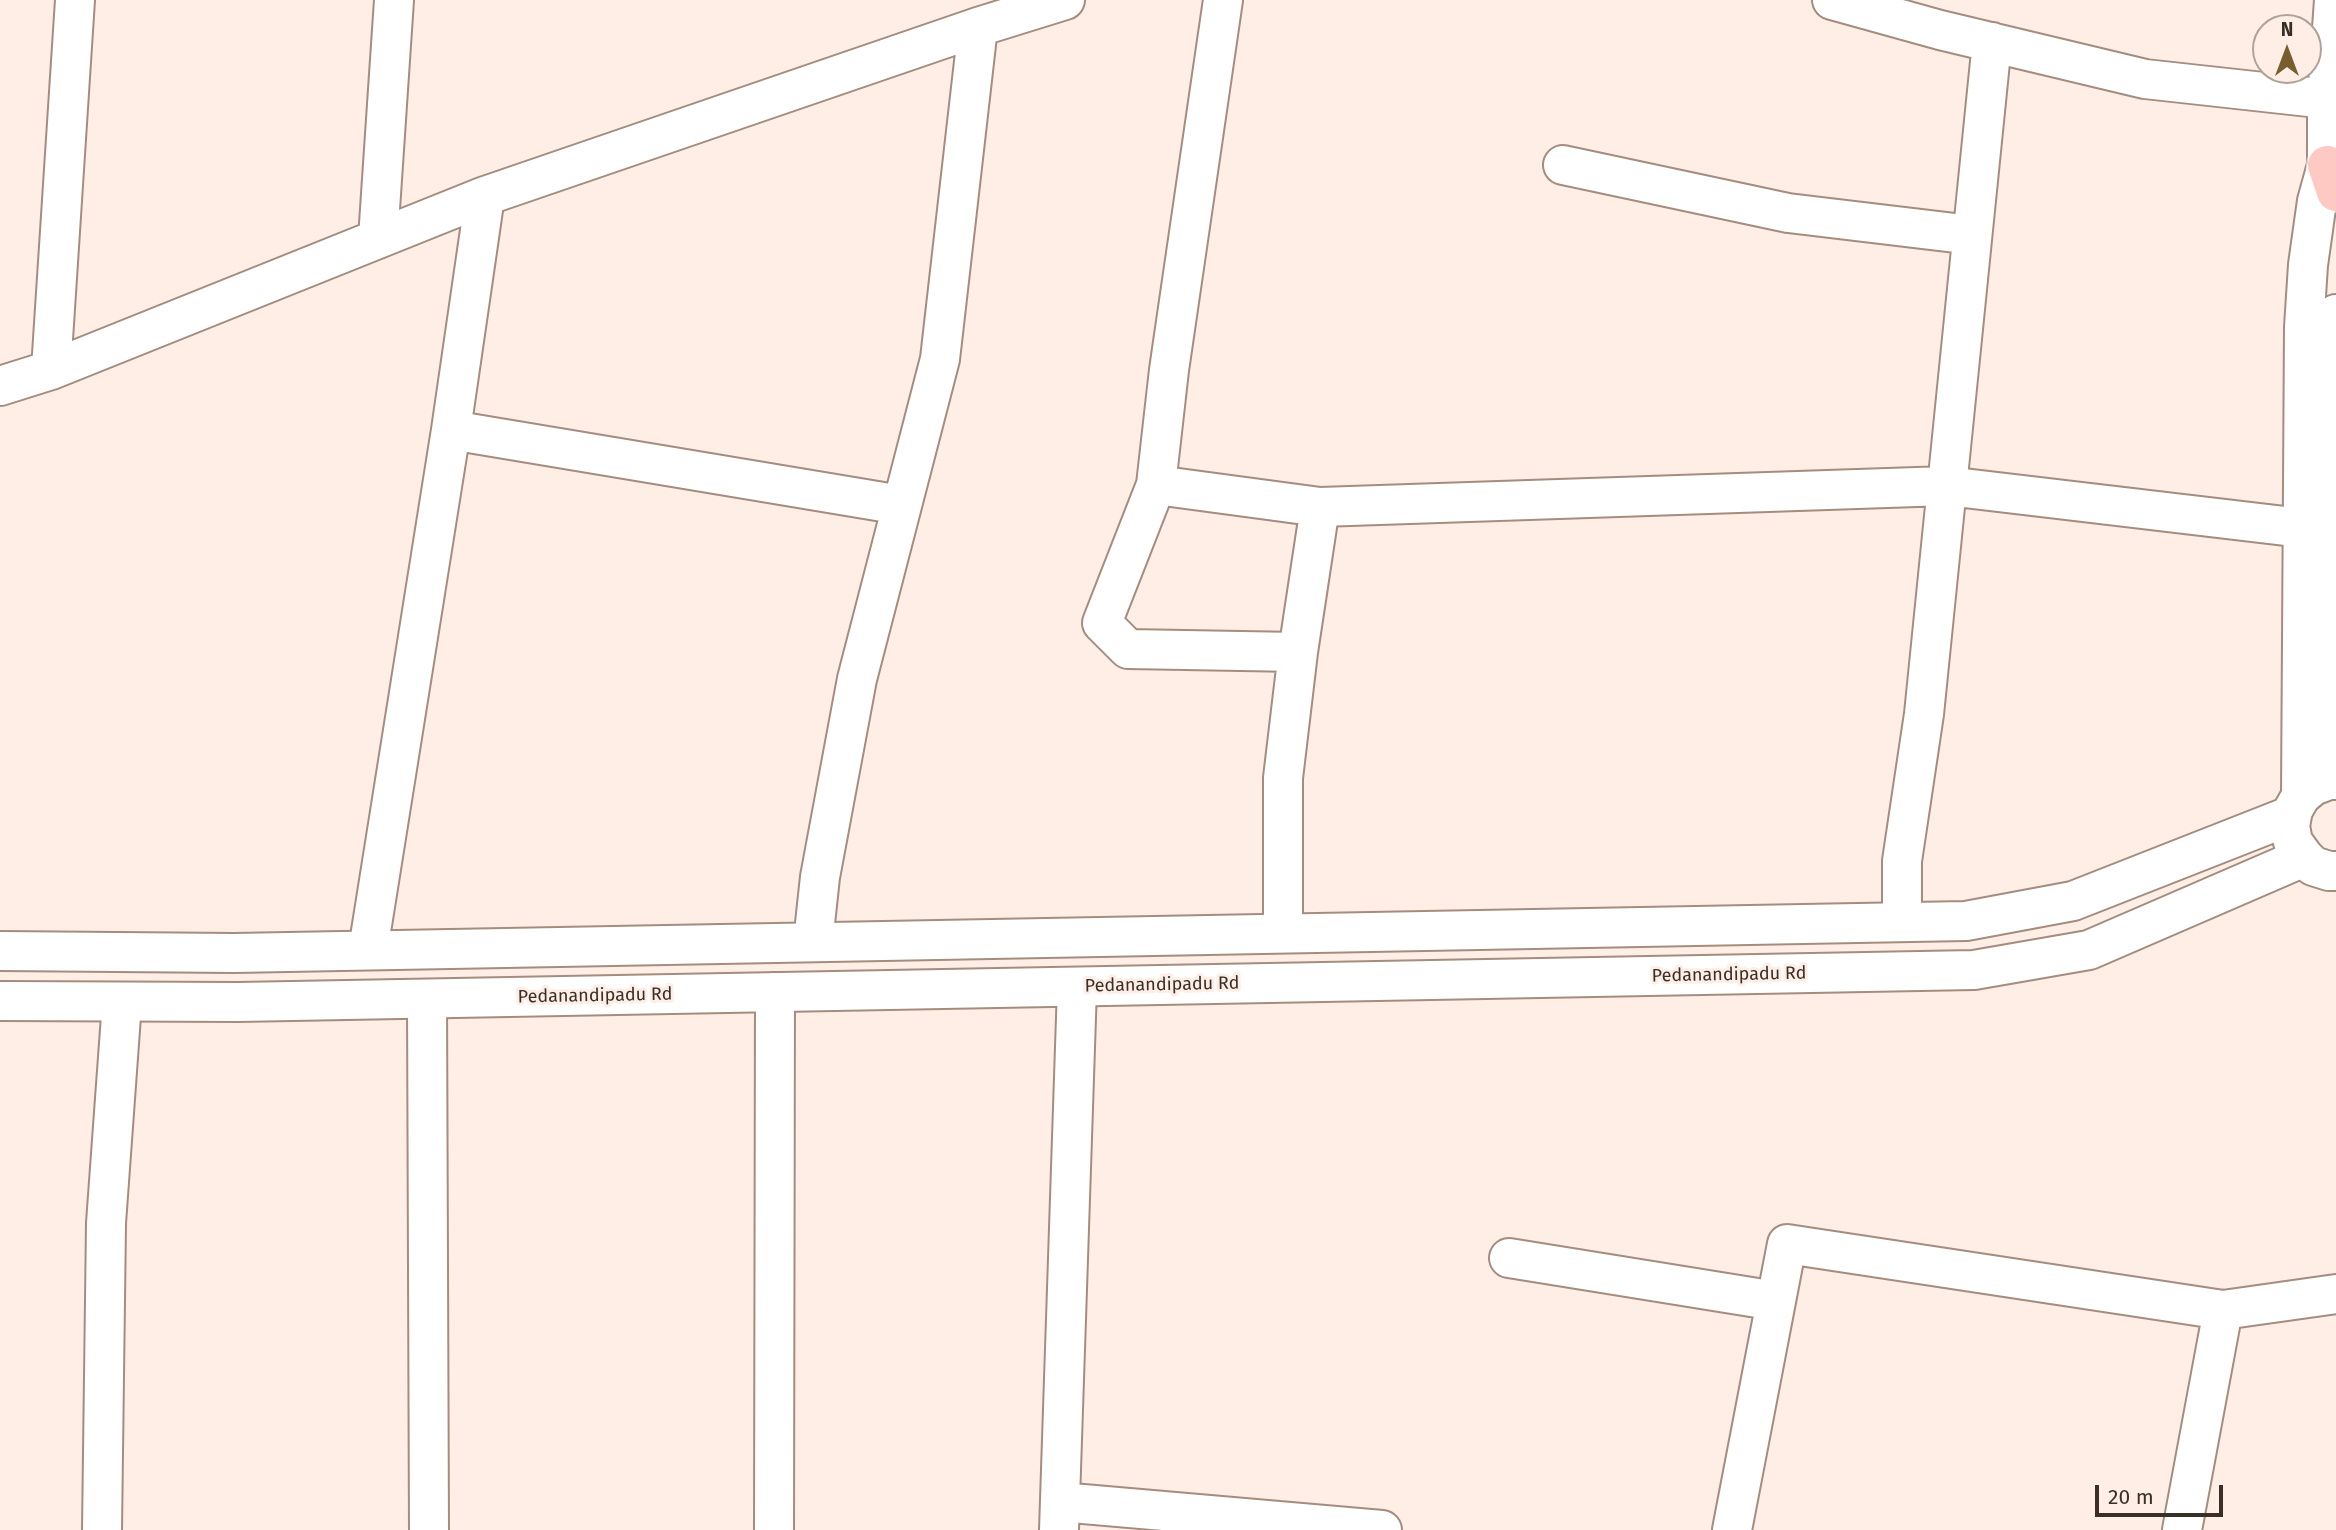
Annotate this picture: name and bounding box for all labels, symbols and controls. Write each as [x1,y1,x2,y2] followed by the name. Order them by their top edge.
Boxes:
[2252,14,2322,84] north arrow
[2281,18,2293,41] text: N
[1651,963,1807,987] street label: Pedanandipadu Rd
[1084,973,1240,997] street label: Pedanandipadu Rd
[517,984,673,1008] street label: Pedanandipadu Rd
[2098,1470,2226,1514] scale bar
[2108,1484,2154,1510] text: 20 m

